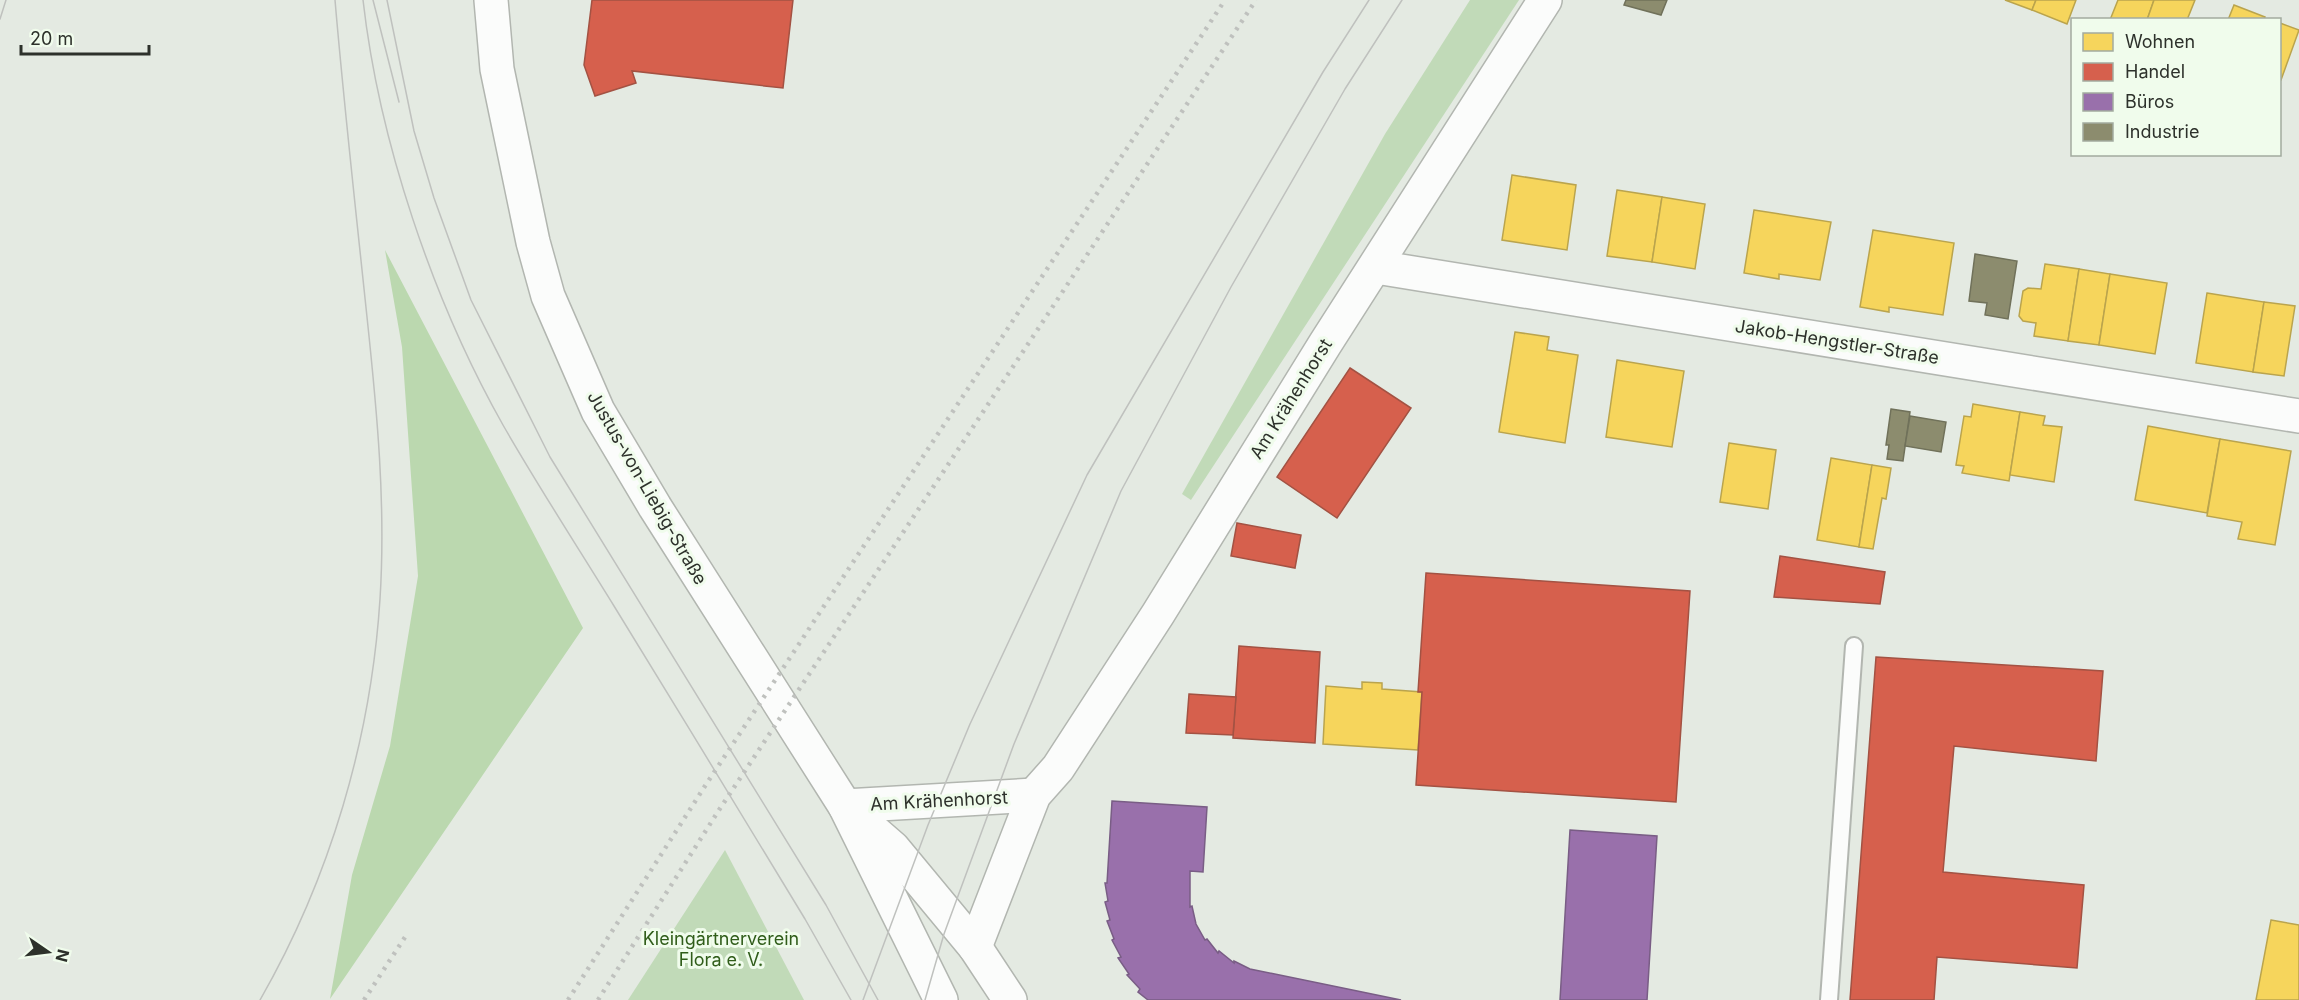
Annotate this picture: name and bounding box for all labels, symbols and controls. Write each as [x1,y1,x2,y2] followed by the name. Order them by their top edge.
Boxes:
[21,18,148,56] scale bar
[2071,18,2281,156] legend
[30,28,73,49] text: 20 m
[2125,31,2195,52] text: Wohnen
[2125,61,2185,82] text: Handel
[2125,91,2174,112] text: Büros
[2125,121,2199,142] text: Industrie
[1734,315,1940,368] street label: Jakob-Hengstler-Straße
[1245,335,1336,463] street label: Am Krähenhorst
[583,387,711,588] street label: Justus-von-Liebig-Straße
[870,786,1008,815] street label: Am Krähenhorst
[18,922,78,982] north arrow
[643,928,799,970] park label: Kleingärtnerverein Flora e. V.
[51,947,74,964] text: N

